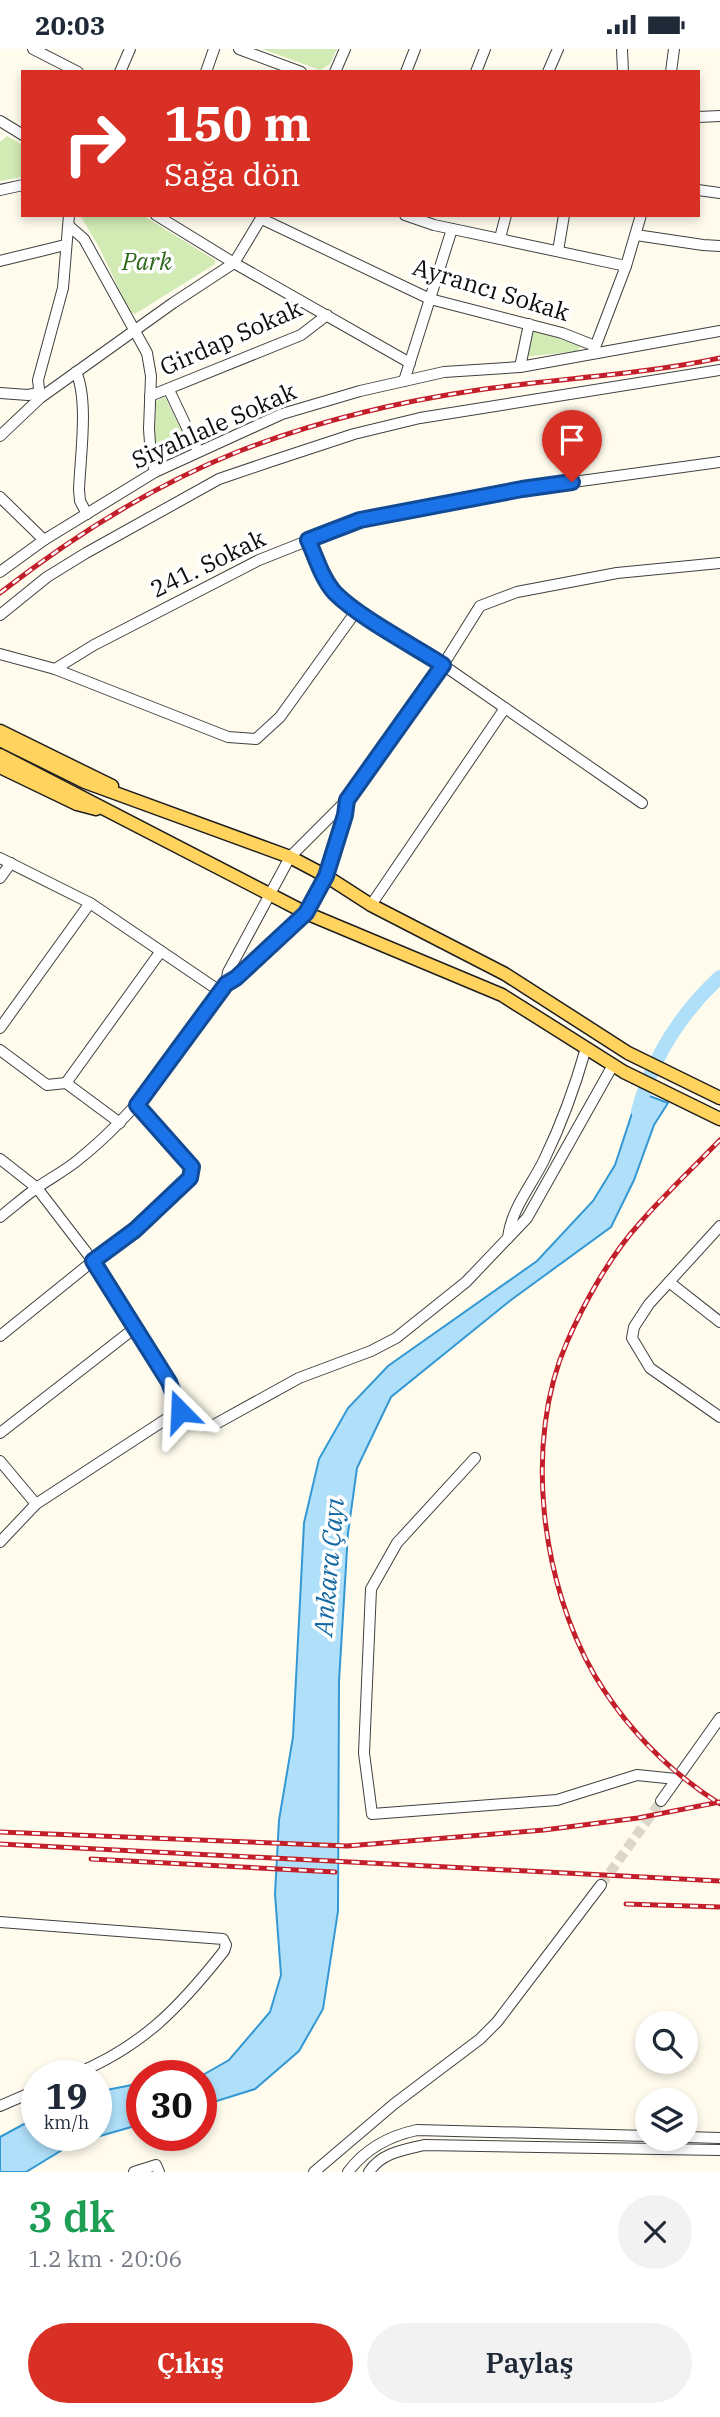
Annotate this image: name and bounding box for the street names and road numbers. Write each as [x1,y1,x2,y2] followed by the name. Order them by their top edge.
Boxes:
[409,250,574,328] street label: Ayrancı Sokak
[155,292,307,383] street label: Girdap Sokak
[126,374,301,476] street label: Siyahlale Sokak
[145,522,270,605] street label: 241. Sokak

